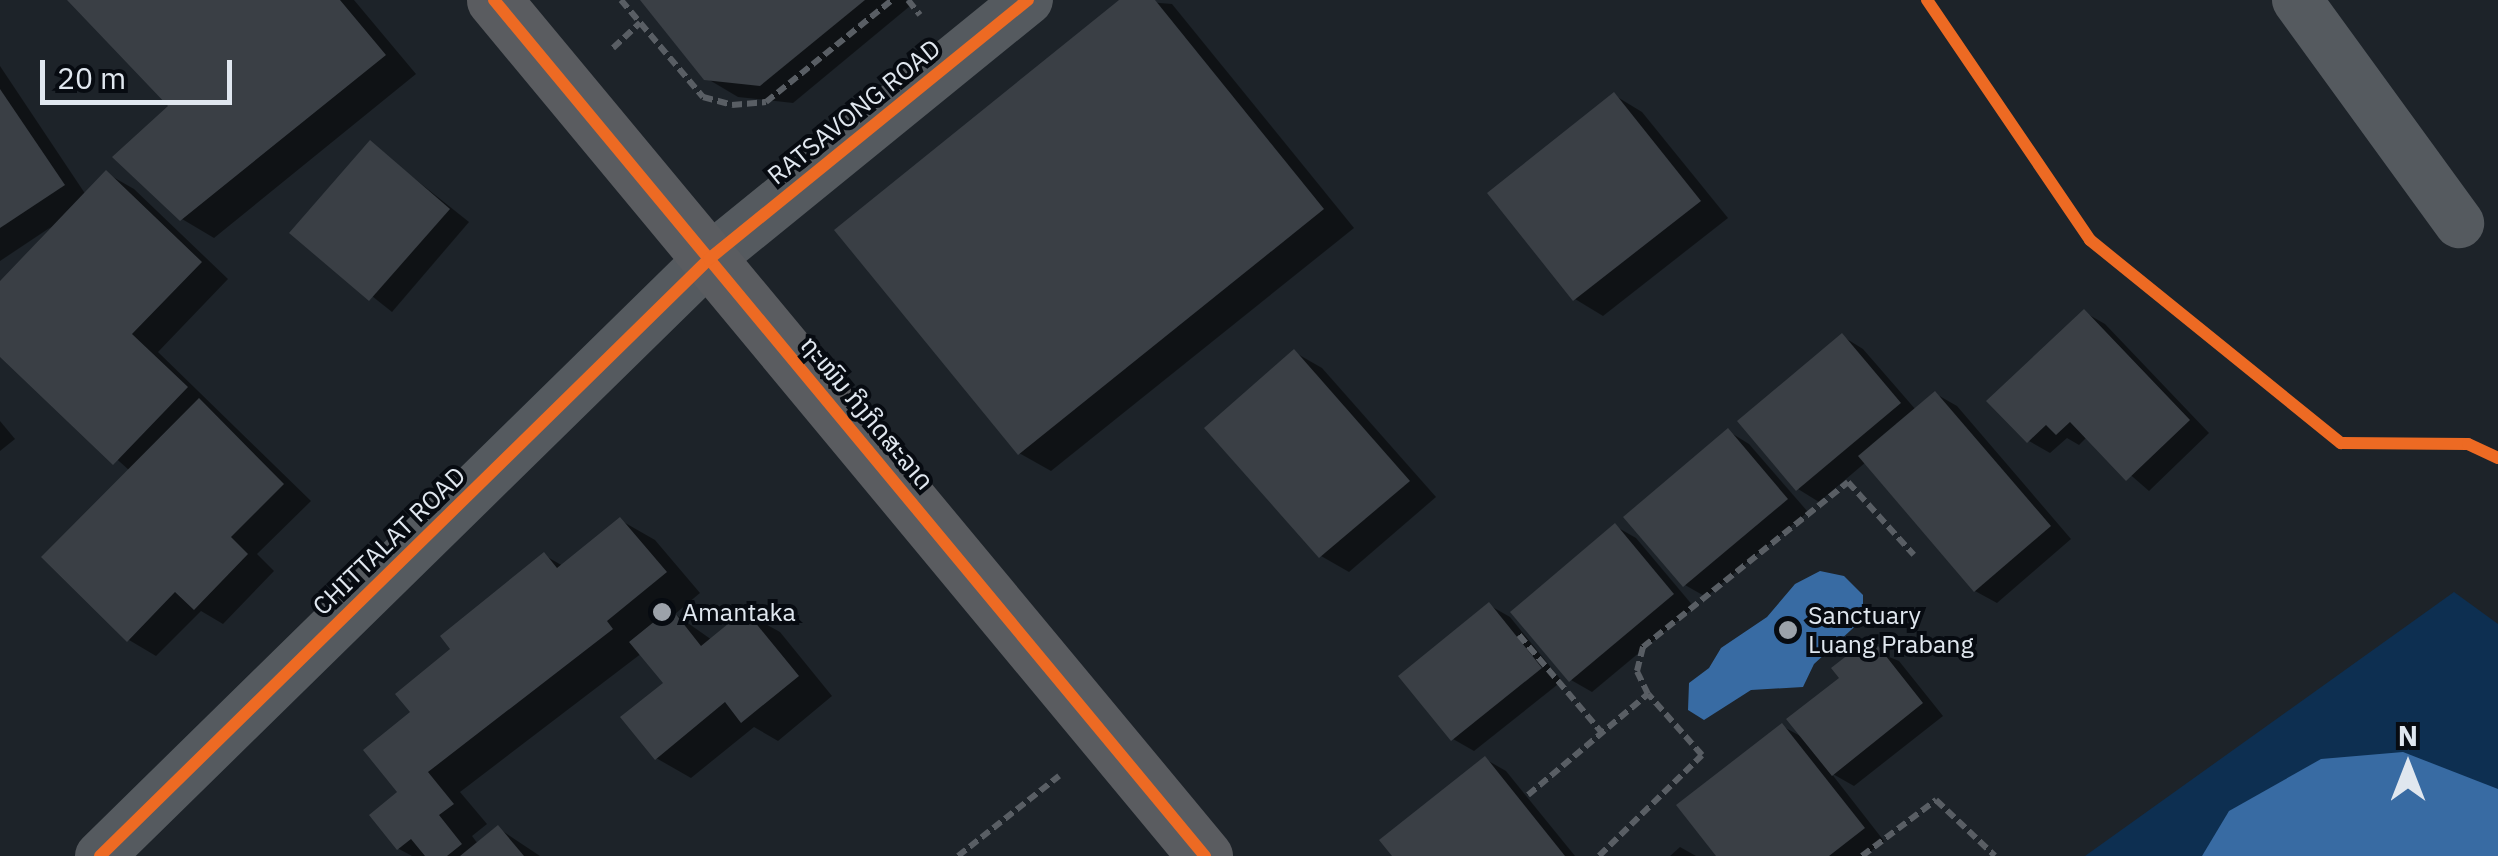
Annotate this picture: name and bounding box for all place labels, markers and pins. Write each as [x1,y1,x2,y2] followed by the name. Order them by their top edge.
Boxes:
[682,597,796,627] place label: Amantaka
[651,601,673,623] marker: Amantaka
[1808,601,1974,660] place label: Sanctuary Luang Prabang
[1777,619,1799,641] marker: Sanctuary Luang Prabang

